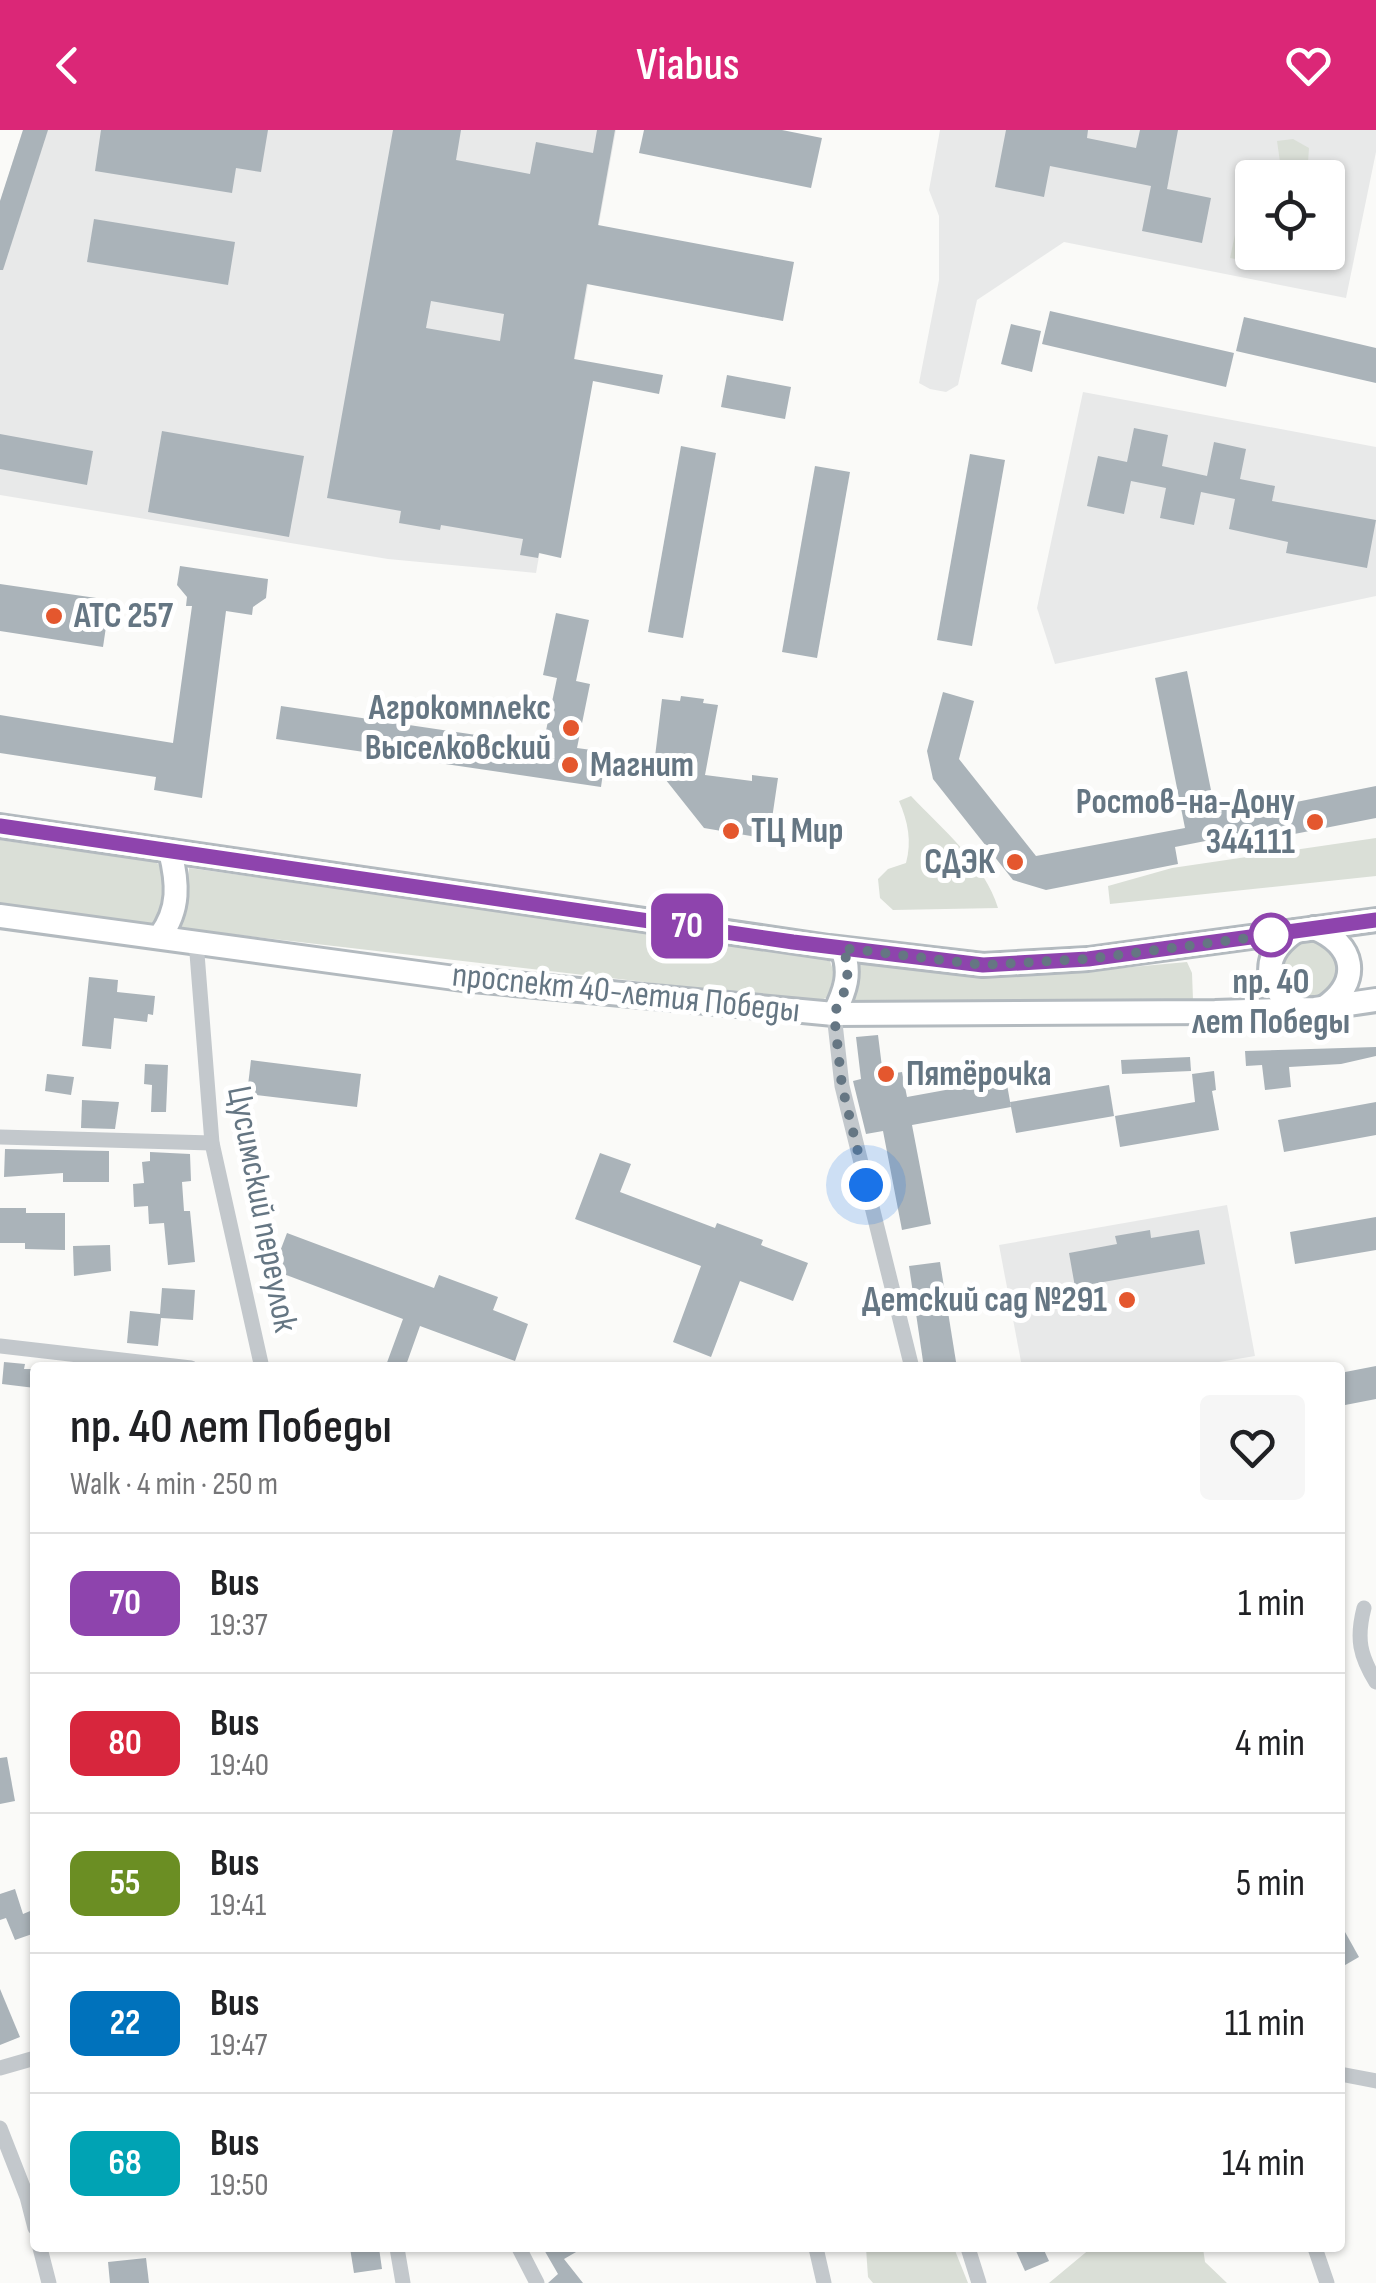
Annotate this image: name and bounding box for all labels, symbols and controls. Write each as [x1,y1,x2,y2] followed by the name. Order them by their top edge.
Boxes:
[40,38,95,93] icon: back
[636,38,740,93] text: Viabus
[1281,38,1336,93] icon: heart
[1235,160,1345,270] map controls
[1235,160,1345,270] button: locate
[73,595,174,638] place label: АТС 257
[43,605,65,627] marker: АТС 257
[365,687,551,770] place label: Агрокомплекс Выселковский
[560,717,582,739] marker: Агрокомплекс Выселковский
[590,744,694,787] place label: Магнит
[559,754,581,776] marker: Магнит
[1076,781,1295,864] place label: Ростов-на-Дону 344111
[751,810,843,853] place label: ТЦ Мир
[1304,811,1326,833] marker: Ростов-на-Дону 344111
[720,820,742,842] marker: ТЦ Мир
[924,841,996,884] place label: СДЭК
[1004,851,1026,873] marker: СДЭК
[642,894,732,958] line badge: 70
[671,905,703,948] text: 70
[1250,914,1292,956] marker: пр. 40 лет Победы
[450,953,802,1033] street label: проспект 40-летия Победы
[1192,961,1350,1044] place label: пр. 40 лет Победы
[906,1053,1052,1096] place label: Пятёрочка
[875,1063,897,1085] marker: Пятёрочка
[217,1082,307,1336] street label: Цусимский переулок
[841,1160,891,1210] your location
[862,1279,1107,1322] place label: Детский сад №291
[1116,1289,1138,1311] marker: Детский сад №291
[1200,1395,1305,1500] button: heart
[70,1399,392,1456] text: пр. 40 лет Победы
[70,1465,278,1504] text: Walk · 4 min · 250 m
[210,1561,259,1606] text: Bus
[1238,1581,1305,1626] text: 1 min
[109,1582,141,1625] text: 70
[210,1606,268,1645] text: 19:37
[210,1701,259,1746] text: Bus
[1235,1721,1305,1766] text: 4 min
[108,1722,142,1765] text: 80
[210,1746,269,1785] text: 19:40
[210,1841,259,1886] text: Bus
[1236,1861,1305,1906] text: 5 min
[110,1862,140,1905] text: 55
[210,1886,266,1925] text: 19:41
[210,1981,259,2026] text: Bus
[1225,2001,1305,2046] text: 11 min
[110,2002,140,2045] text: 22
[210,2026,267,2065] text: 19:47
[210,2121,259,2166] text: Bus
[1222,2141,1305,2186] text: 14 min
[108,2142,142,2185] text: 68
[210,2166,269,2205] text: 19:50

